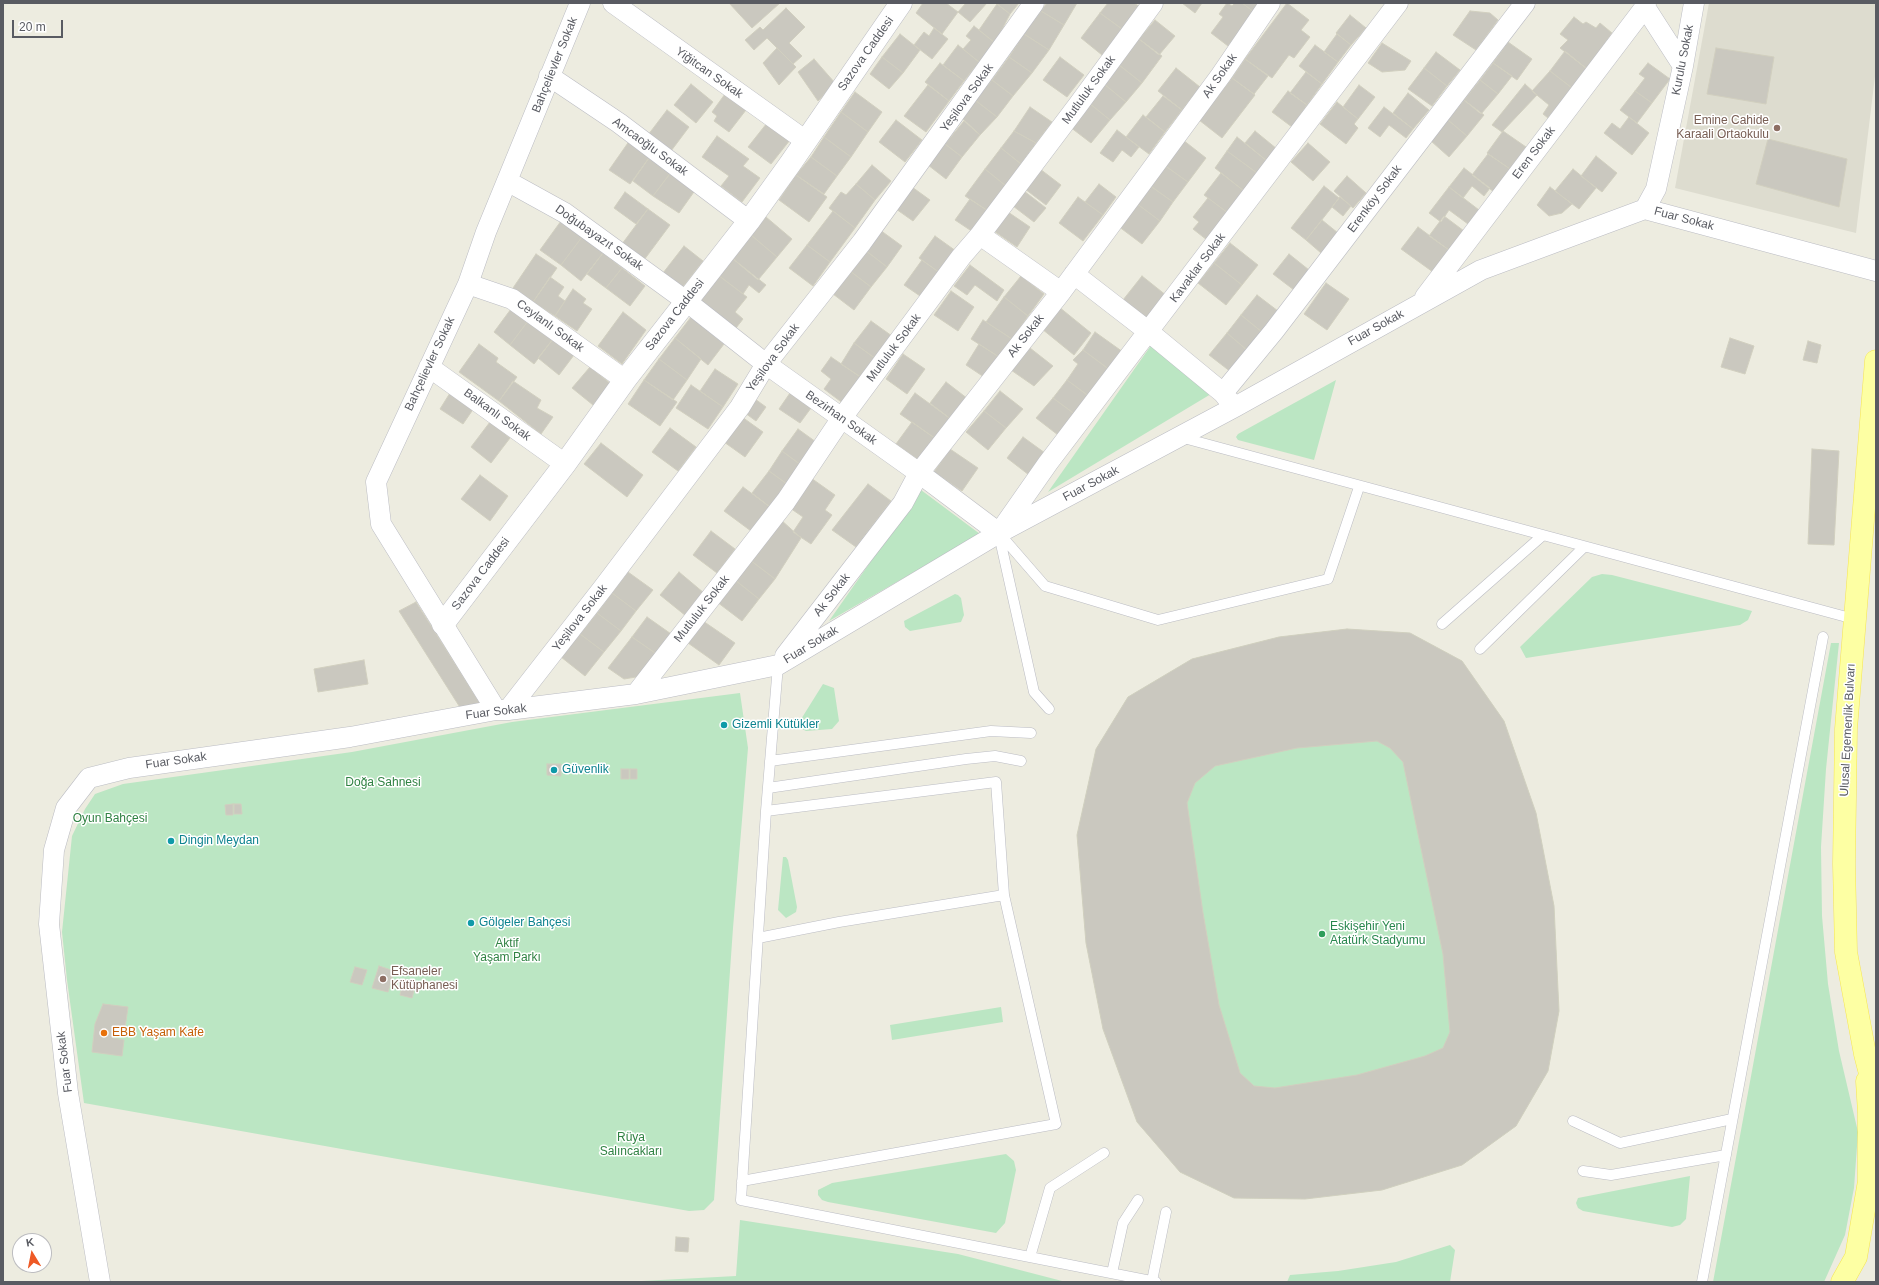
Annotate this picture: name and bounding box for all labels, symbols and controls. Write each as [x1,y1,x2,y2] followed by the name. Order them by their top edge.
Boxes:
[14,12,65,38] scale bar
[835,14,897,94] street label: Sazova Caddesi
[529,15,581,115] street label: Bahçelievler Sokak
[19,20,46,34] text: 20 m
[1669,24,1697,96] street label: Kurulu Sokak
[673,44,745,102] street label: Yiğitcan Sokak
[1200,51,1240,101] street label: Ak Sokak
[1059,53,1119,127] street label: Mutluluk Sokak
[937,61,997,135] street label: Yeşilova Sokak
[1676,114,1769,142] place label: Emine Cahide Karaali Ortaokulu
[609,115,691,179] street label: Amcaoğlu Sokak
[1772,123,1782,133] marker: Emine Cahide Karaali Ortaokulu
[1510,124,1558,182] street label: Eren Sokak
[1345,162,1405,236] street label: Erenköy Sokak
[552,202,646,274] street label: Doğubayazıt Sokak
[1653,204,1715,234] street label: Fuar Sokak
[1167,230,1229,306] street label: Kavaklar Sokak
[642,276,708,354] street label: Sazova Caddesi
[513,297,587,355] street label: Ceylanlı Sokak
[1346,307,1406,349] street label: Fuar Sokak
[864,311,924,385] street label: Mutluluk Sokak
[1005,312,1047,360] street label: Ak Sokak
[402,315,458,413] street label: Bahçelievler Sokak
[743,321,803,395] street label: Yeşilova Sokak
[461,386,533,444] street label: Balkanlı Sokak
[802,388,880,448] street label: Bezirhan Sokak
[1061,463,1121,505] street label: Fuar Sokak
[449,535,513,613] street label: Sazova Caddesi
[811,571,853,619] street label: Ak Sokak
[671,573,733,645] street label: Mutluluk Sokak
[549,582,611,654] street label: Yeşilova Sokak
[781,623,841,667] street label: Fuar Sokak
[1837,663,1859,797] street label: Ulusal Egemenlik Bulvarı
[465,701,527,723] street label: Fuar Sokak
[732,718,819,732] place label: Gizemli Kütükler
[719,720,729,730] marker: Gizemli Kütükler
[145,750,207,772] street label: Fuar Sokak
[562,763,609,777] place label: Güvenlik
[549,765,559,775] marker: Güvenlik
[345,776,421,790] park label: Doğa Sahnesi
[73,812,147,826] park label: Oyun Bahçesi
[179,834,259,848] place label: Dingin Meydan
[166,836,176,846] marker: Dingin Meydan
[479,916,570,930] place label: Gölgeler Bahçesi
[466,918,476,928] marker: Gölgeler Bahçesi
[1330,920,1425,948] place label: Eskişehir Yeni Atatürk Stadyumu
[1317,929,1327,939] marker: Eskişehir Yeni Atatürk Stadyumu
[473,937,541,965] park label: Aktif Yaşam Parkı
[391,965,458,993] place label: Efsaneler Kütüphanesi
[378,974,388,984] marker: Efsaneler Kütüphanesi
[112,1026,204,1040] place label: EBB Yaşam Kafe
[99,1028,109,1038] marker: EBB Yaşam Kafe
[54,1031,76,1093] street label: Fuar Sokak
[600,1131,662,1159] park label: Rüya Salıncakları
[12,1233,52,1273] north arrow
[25,1236,35,1249] text: K

